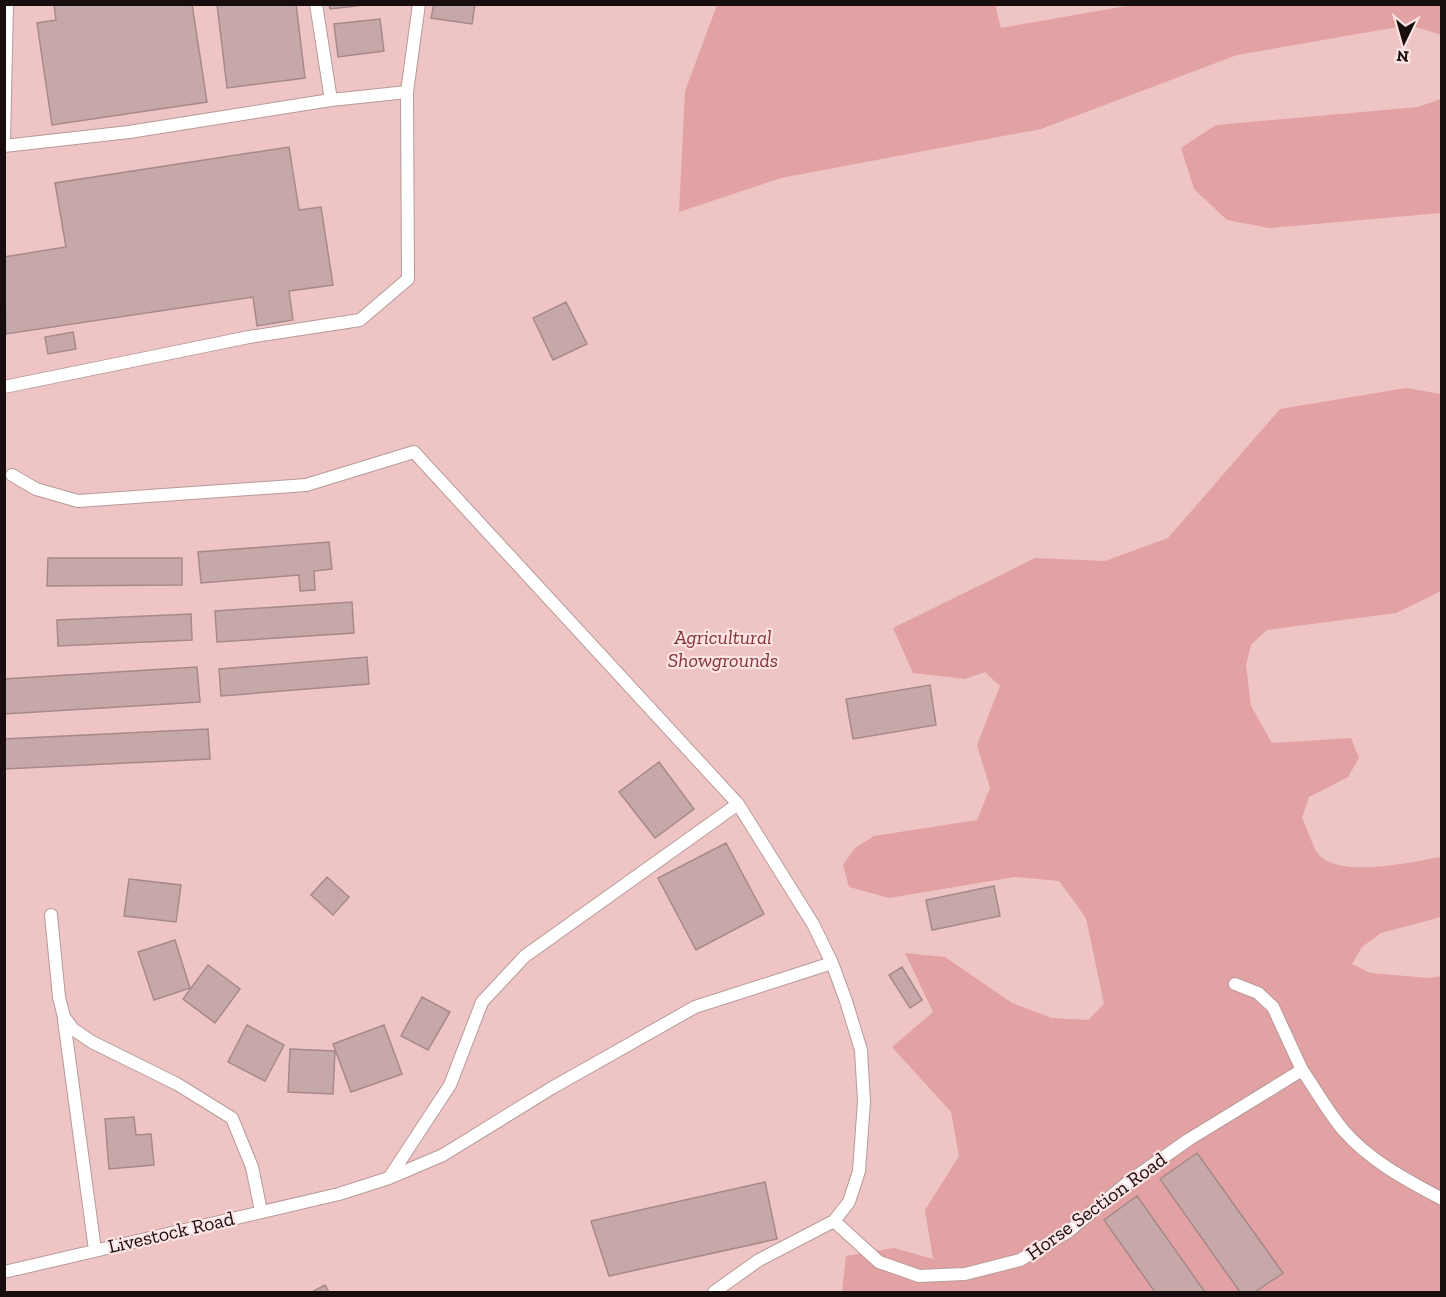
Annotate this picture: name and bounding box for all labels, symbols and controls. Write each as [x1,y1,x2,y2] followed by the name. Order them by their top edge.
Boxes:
[1374,12,1434,72] north arrow
[1396,46,1410,66] text: N
[668,625,778,672] park label: Agricultural Showgrounds
[1021,1147,1171,1265] street label: Horse Section Road
[105,1206,237,1258] street label: Livestock Road

